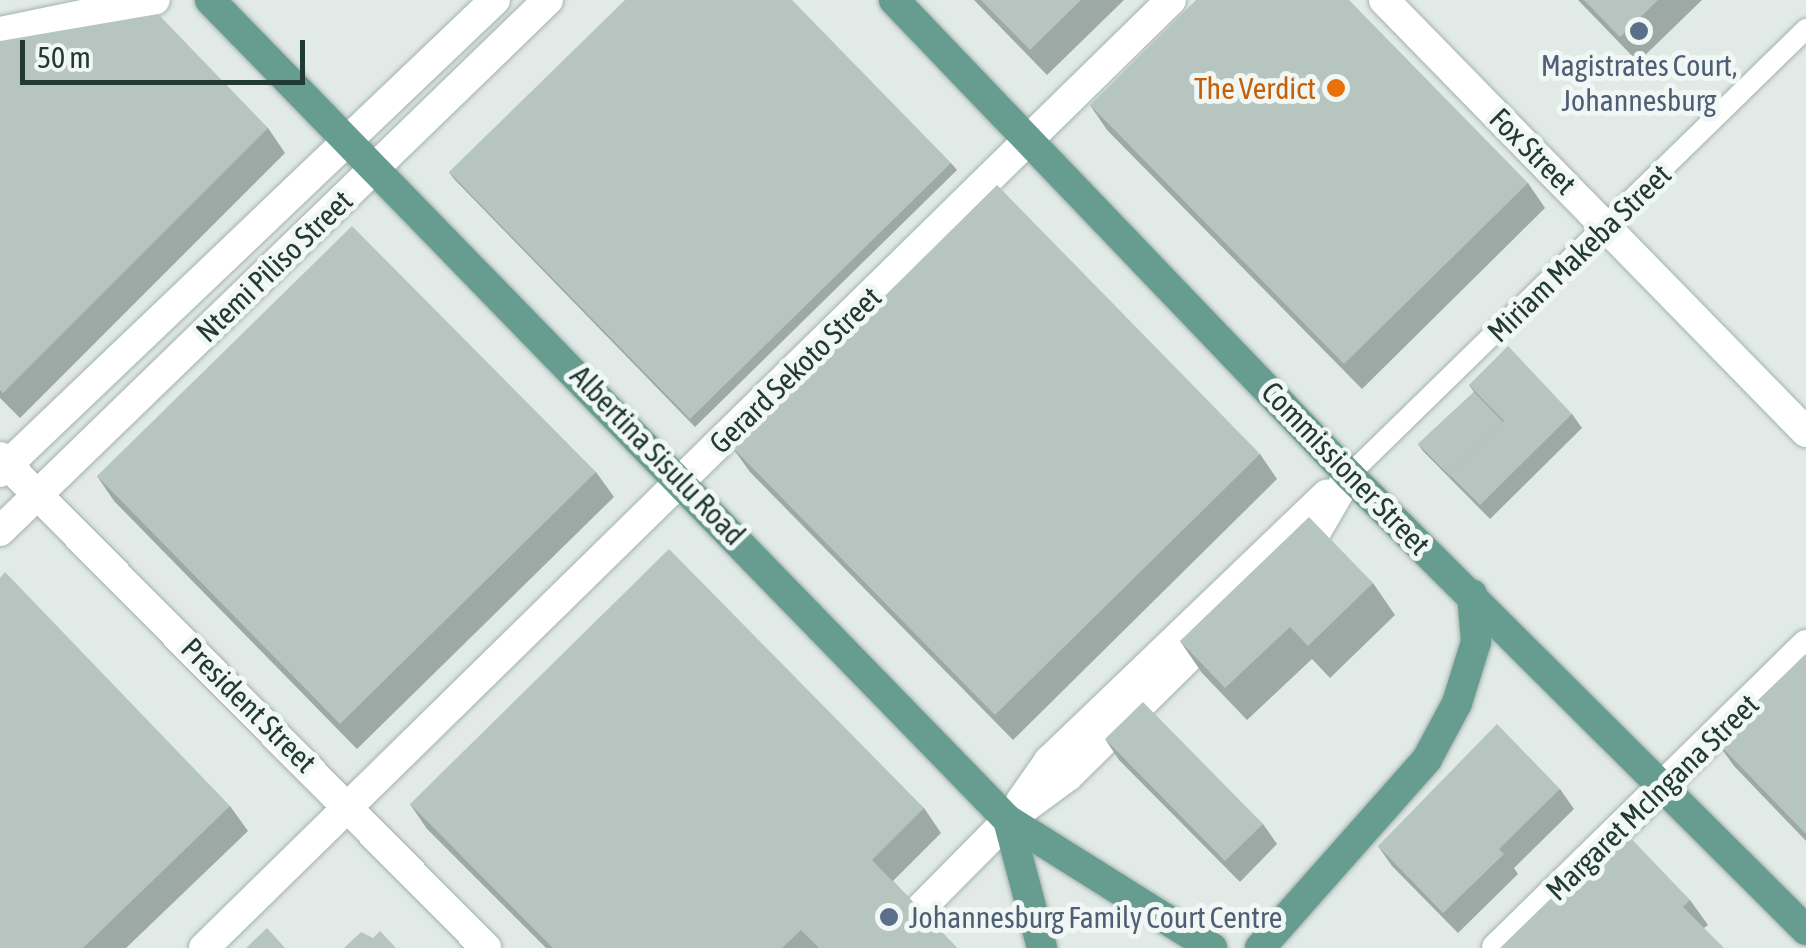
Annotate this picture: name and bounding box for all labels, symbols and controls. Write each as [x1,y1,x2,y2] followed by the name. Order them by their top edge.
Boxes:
[25,20,310,82] scale bar
[1628,20,1650,42] marker: Magistrates Court, Johannesburg
[37,40,91,74] text: 50 m
[1541,47,1737,118] place label: Magistrates Court, Johannesburg
[1194,70,1316,106] place label: The Verdict
[1325,77,1347,99] marker: The Verdict
[1482,100,1584,202] street label: Fox Street
[1480,156,1678,350] street label: Miriam Makeba Street
[189,183,359,349] street label: Ntemi Piliso Street
[702,279,888,461] street label: Gerard Sekoto Street
[563,358,753,552] street label: Albertina Sisulu Road
[1254,374,1438,562] street label: Commissioner Street
[174,630,324,780] street label: President Street
[1538,686,1766,908] street label: Margaret McIngana Street
[909,899,1282,935] place label: Johannesburg Family Court Centre
[878,906,900,928] marker: Johannesburg Family Court Centre

